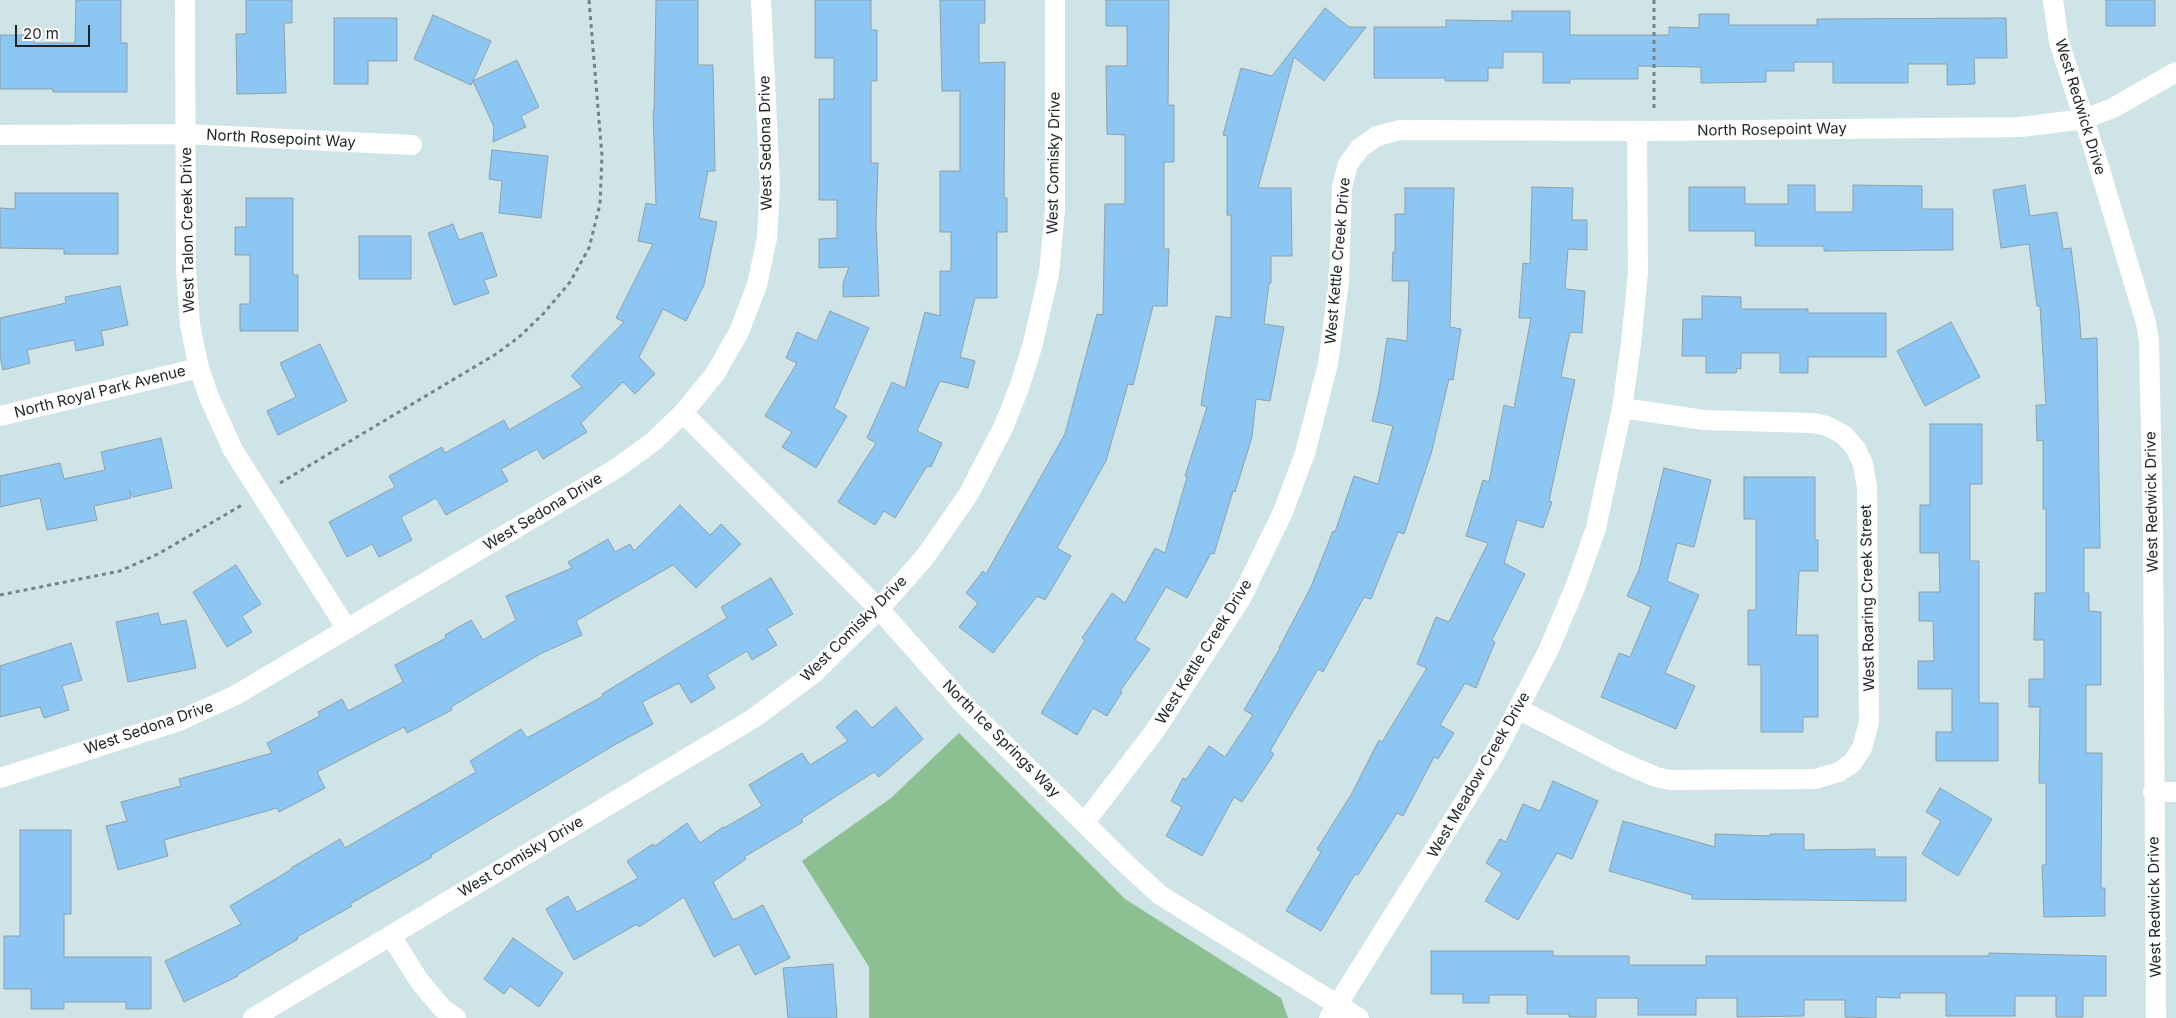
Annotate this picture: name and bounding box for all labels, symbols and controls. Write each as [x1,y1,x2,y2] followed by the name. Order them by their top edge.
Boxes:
[18,15,92,47] scale bar
[23,24,59,43] text: 20 m
[2051,37,2109,177] street label: West Redwick Drive
[756,75,776,211] street label: West Sedona Drive
[1044,92,1064,234] street label: West Comisky Drive
[1697,120,1847,140] street label: North Rosepoint Way
[206,126,356,152] street label: North Rosepoint Way
[178,147,198,313] street label: West Talon Creek Drive
[1322,177,1354,345] street label: West Kettle Creek Drive
[12,362,188,422] street label: North Royal Park Avenue
[2142,431,2162,573] street label: West Redwick Drive
[480,469,606,555] street label: West Sedona Drive
[1857,504,1879,692] street label: West Roaring Creek Street
[797,572,911,686] street label: West Comisky Drive
[1152,576,1256,728] street label: West Kettle Creek Drive
[938,676,1064,802] street label: North Ice Springs Way
[1424,689,1534,861] street label: West Meadow Creek Drive
[82,698,216,758] street label: West Sedona Drive
[455,813,587,901] street label: West Comisky Drive
[2145,836,2165,978] street label: West Redwick Drive

